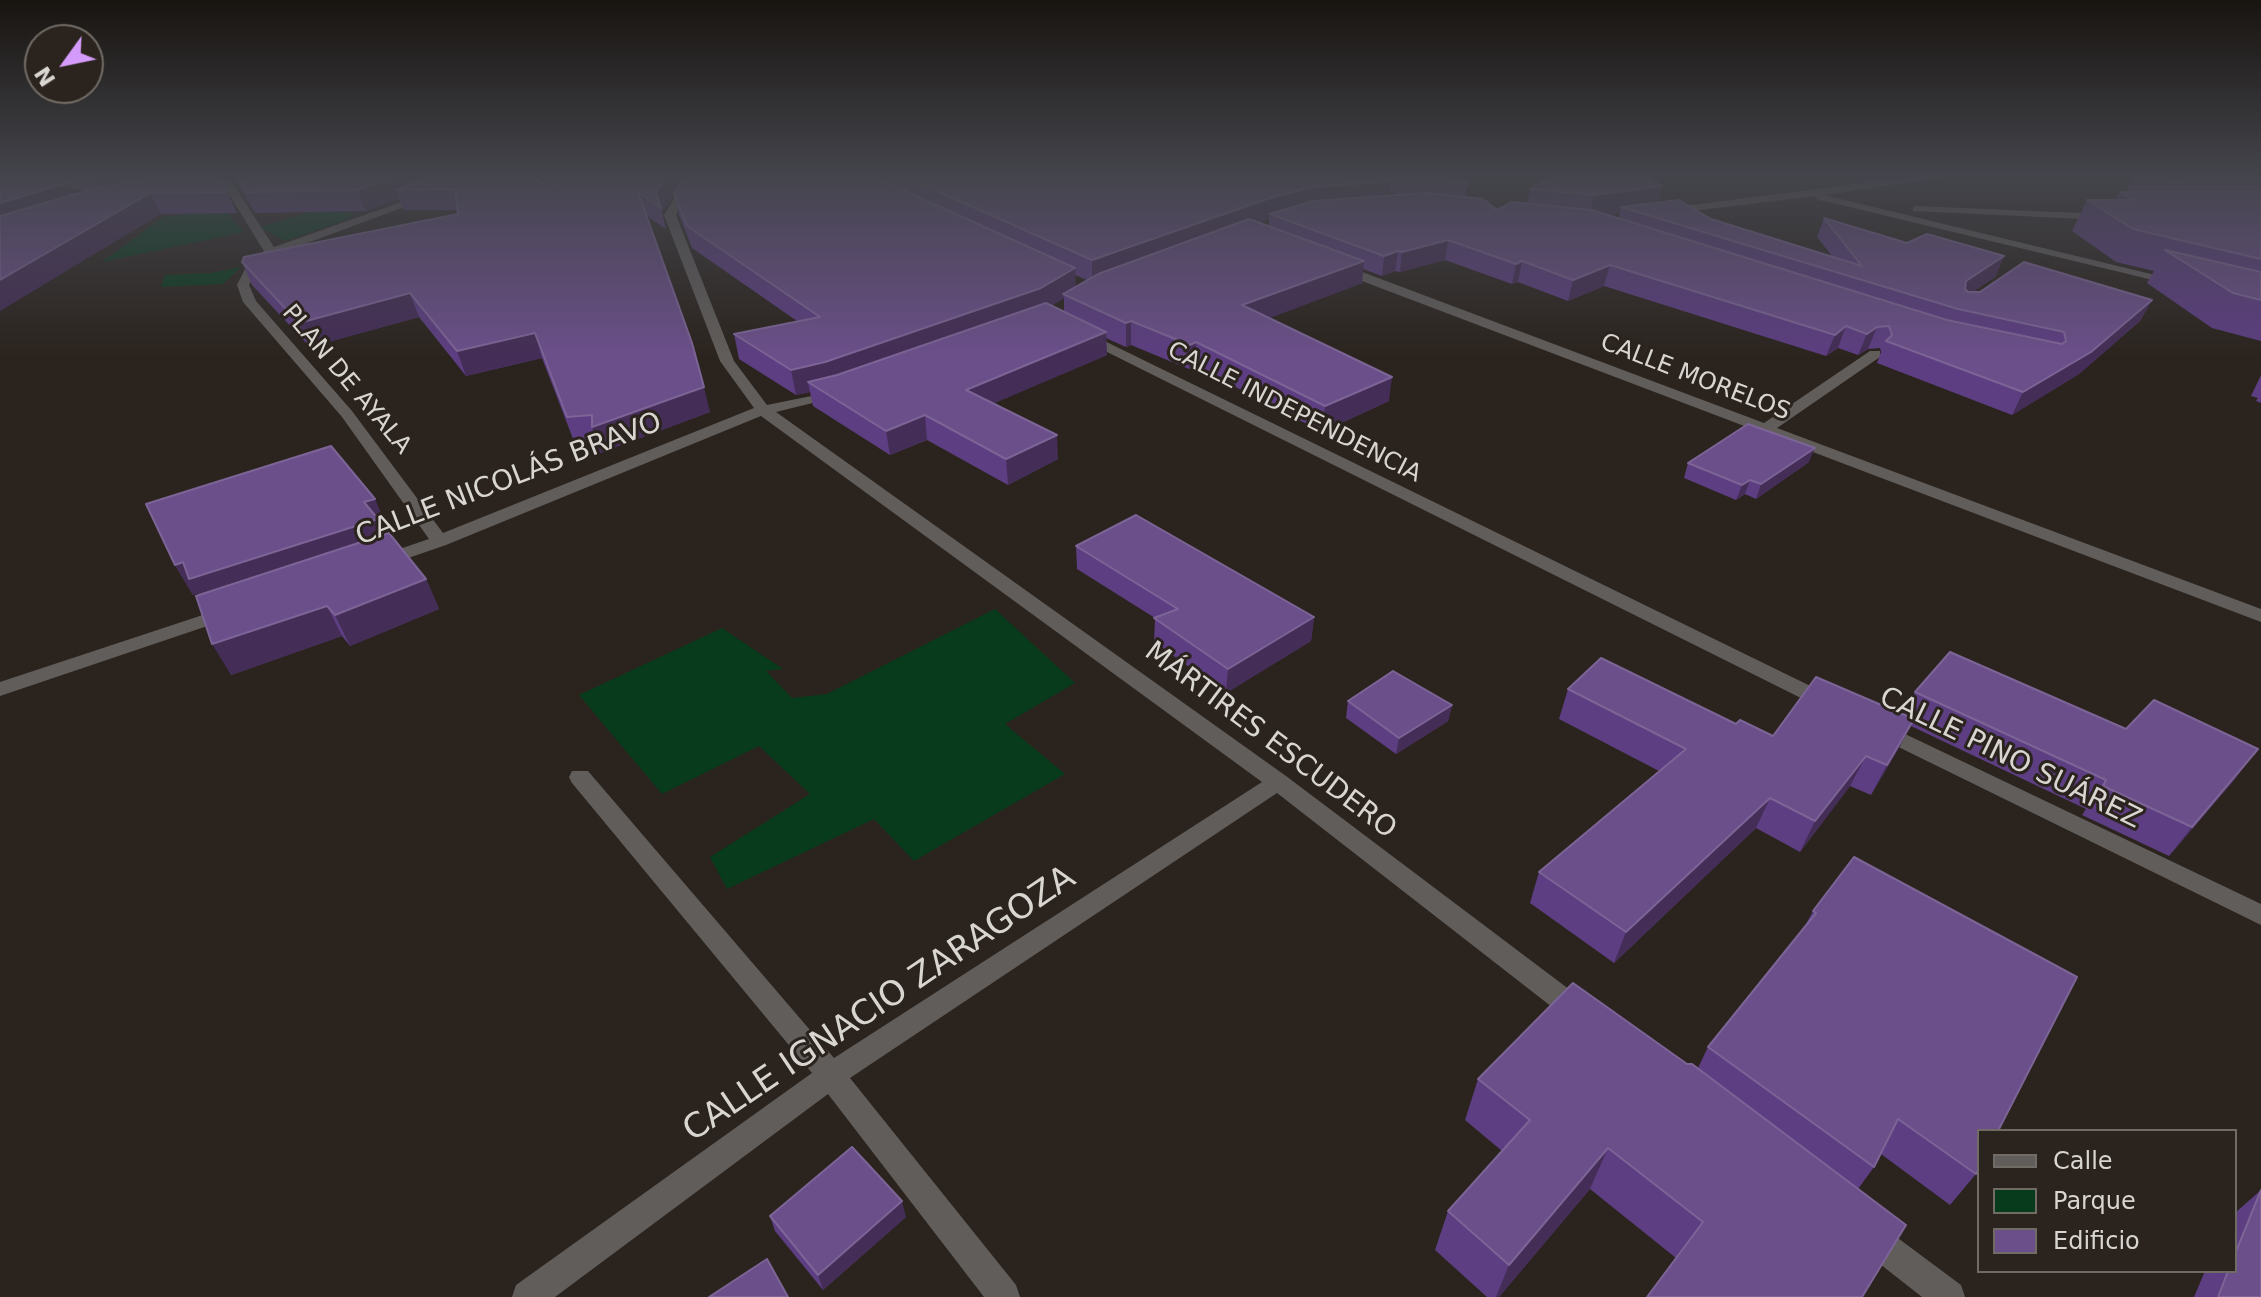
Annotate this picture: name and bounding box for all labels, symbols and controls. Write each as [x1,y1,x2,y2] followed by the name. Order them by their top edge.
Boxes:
[24,24,104,104] north arrow
[30,62,61,91] text: N
[275,300,417,460] street label: PLAN DE AYALA
[1596,329,1794,427] street label: CALLE MORELOS
[1162,336,1426,490] street label: CALLE INDEPENDENCIA
[351,406,667,554] street label: CALLE NICOLÁS BRAVO
[1138,635,1402,847] street label: MÁRTIRES ESCUDERO
[1874,681,2146,837] street label: CALLE PINO SUÁREZ
[676,858,1084,1152] street label: CALLE IGNACIO ZARAGOZA
[1977,1129,2237,1273] legend
[2053,1147,2113,1175] text: Calle
[2053,1187,2136,1215] text: Parque
[2053,1227,2140,1255] text: Edificio

